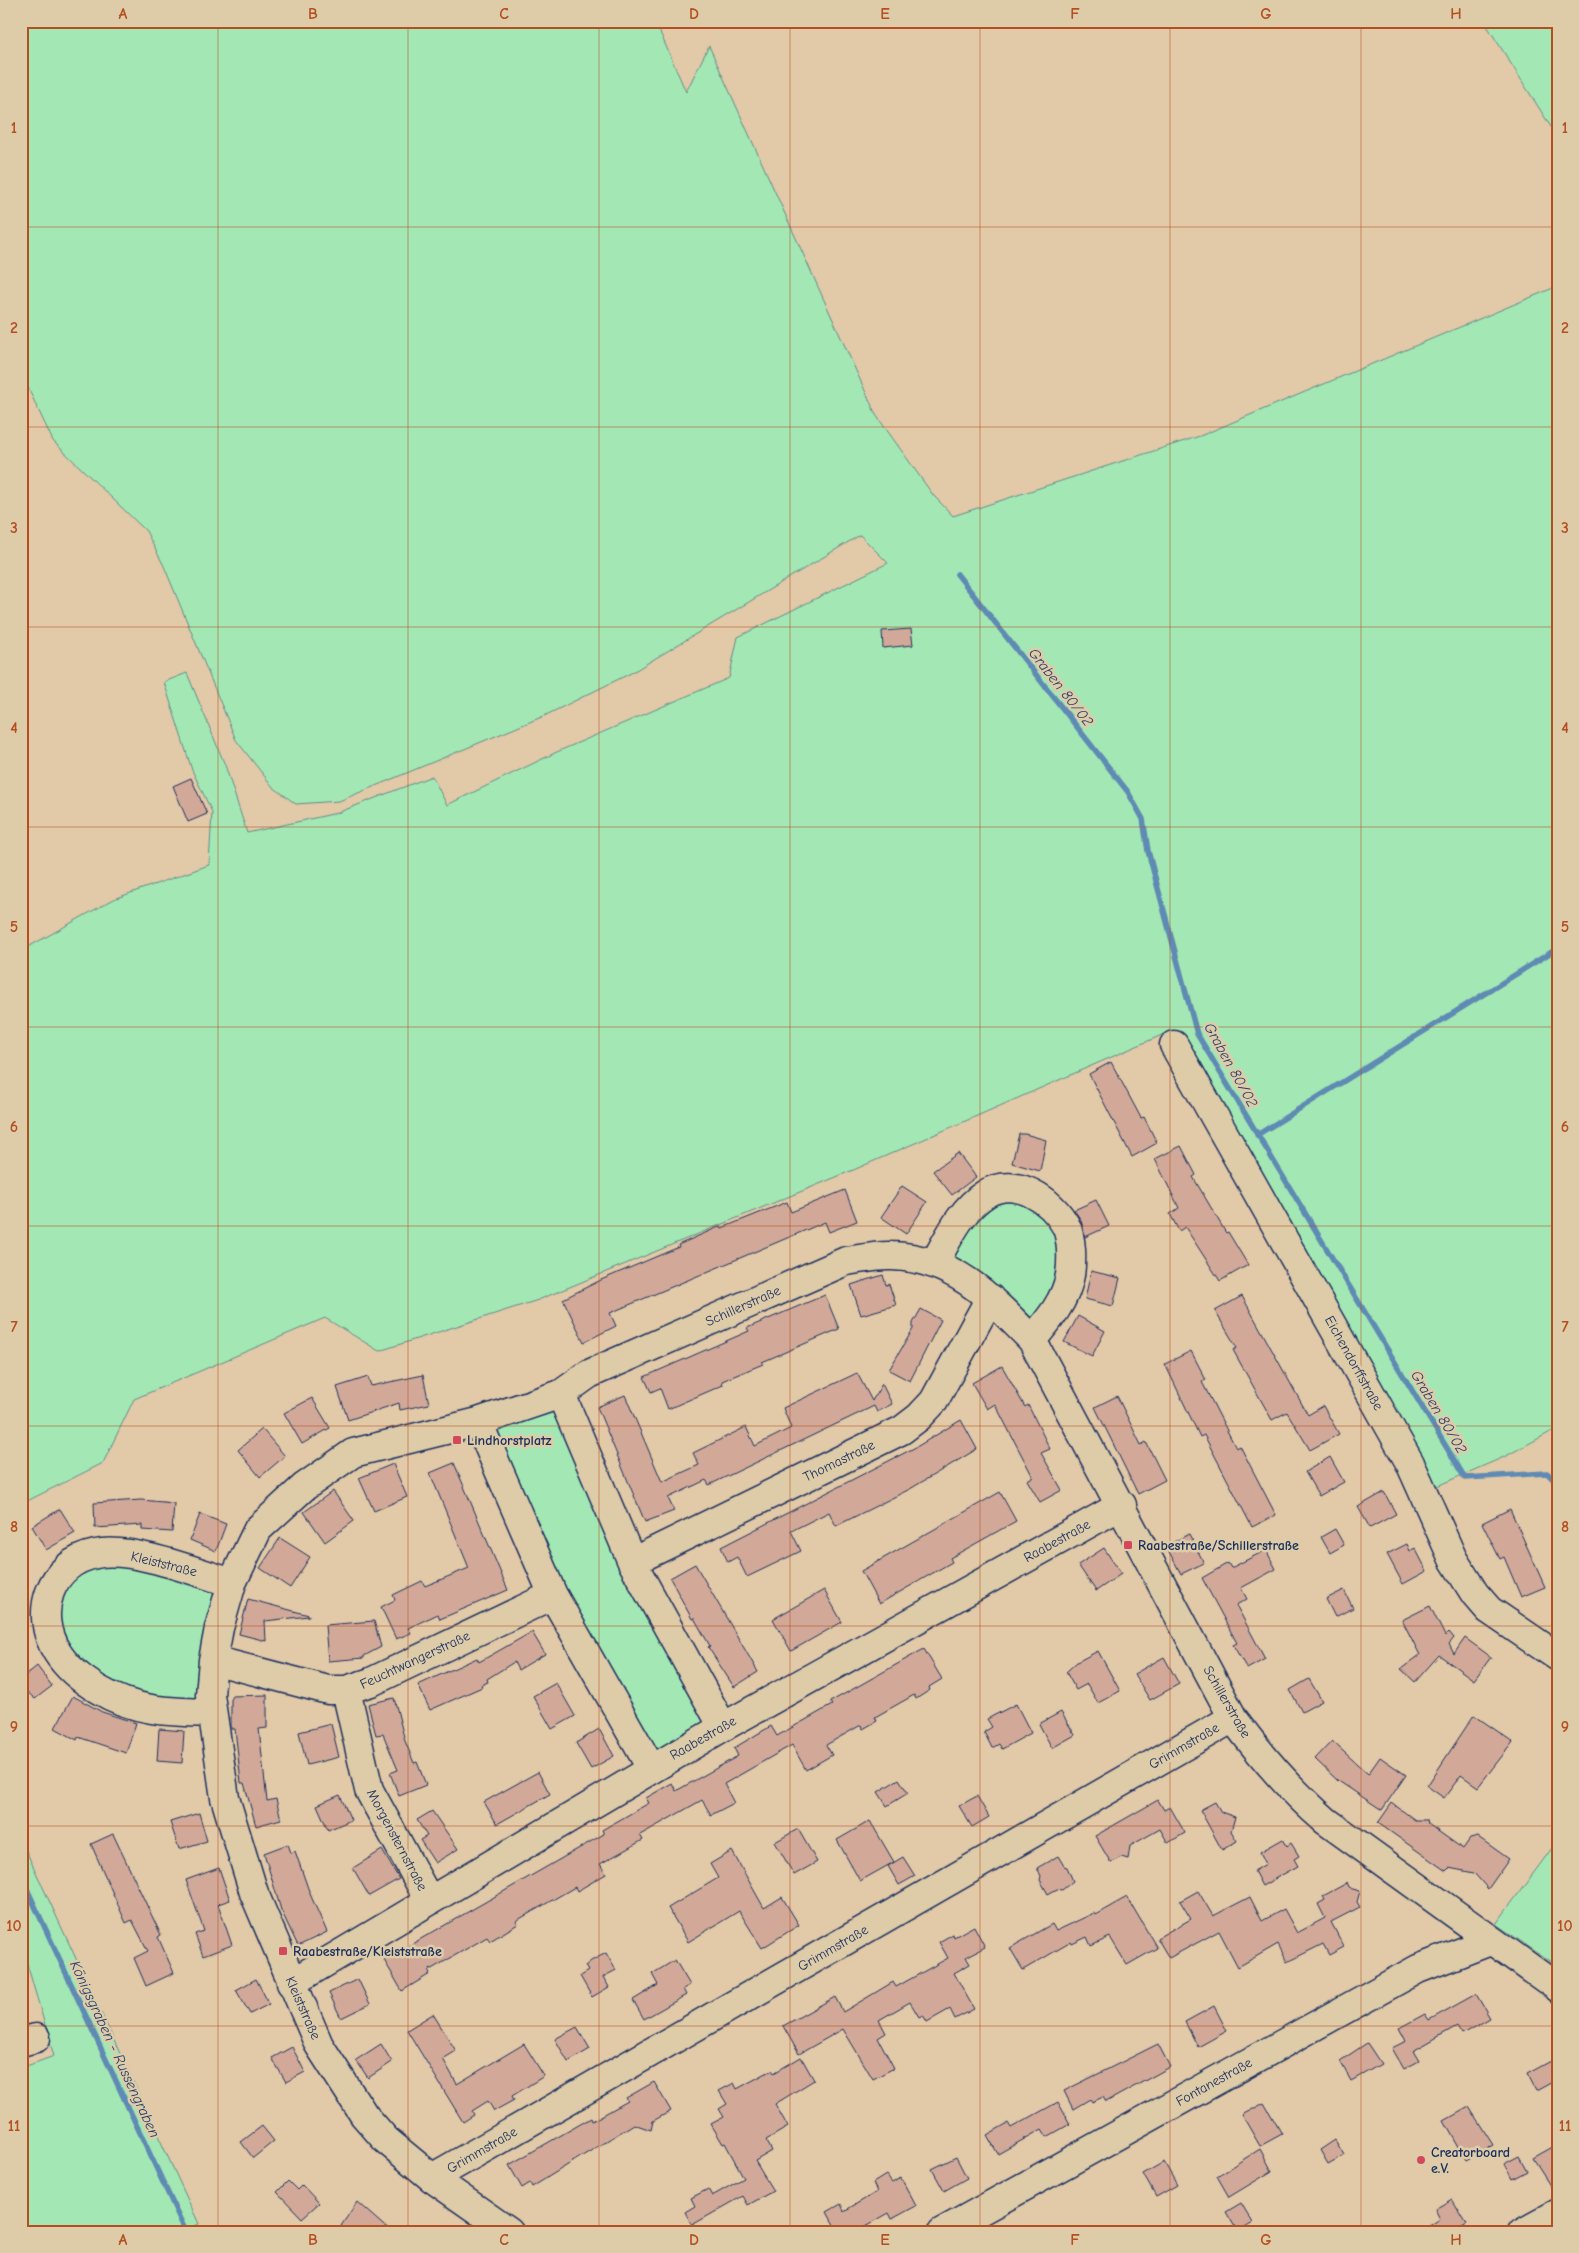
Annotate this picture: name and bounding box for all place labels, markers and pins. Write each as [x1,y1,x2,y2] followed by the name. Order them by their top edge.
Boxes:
[467,1432,552,1449] place label: Lindhorstplatz
[451,1434,463,1446] marker: Lindhorstplatz
[1138,1537,1299,1554] place label: Raabestraße/Schillerstraße
[1122,1539,1134,1551] marker: Raabestraße/Schillerstraße
[293,1943,442,1960] place label: Raabestraße/Kleiststraße
[277,1945,289,1957] marker: Raabestraße/Kleiststraße
[1431,2144,1510,2177] place label: Creatorboard e.V.
[1415,2154,1427,2166] marker: Creatorboard e.V.

